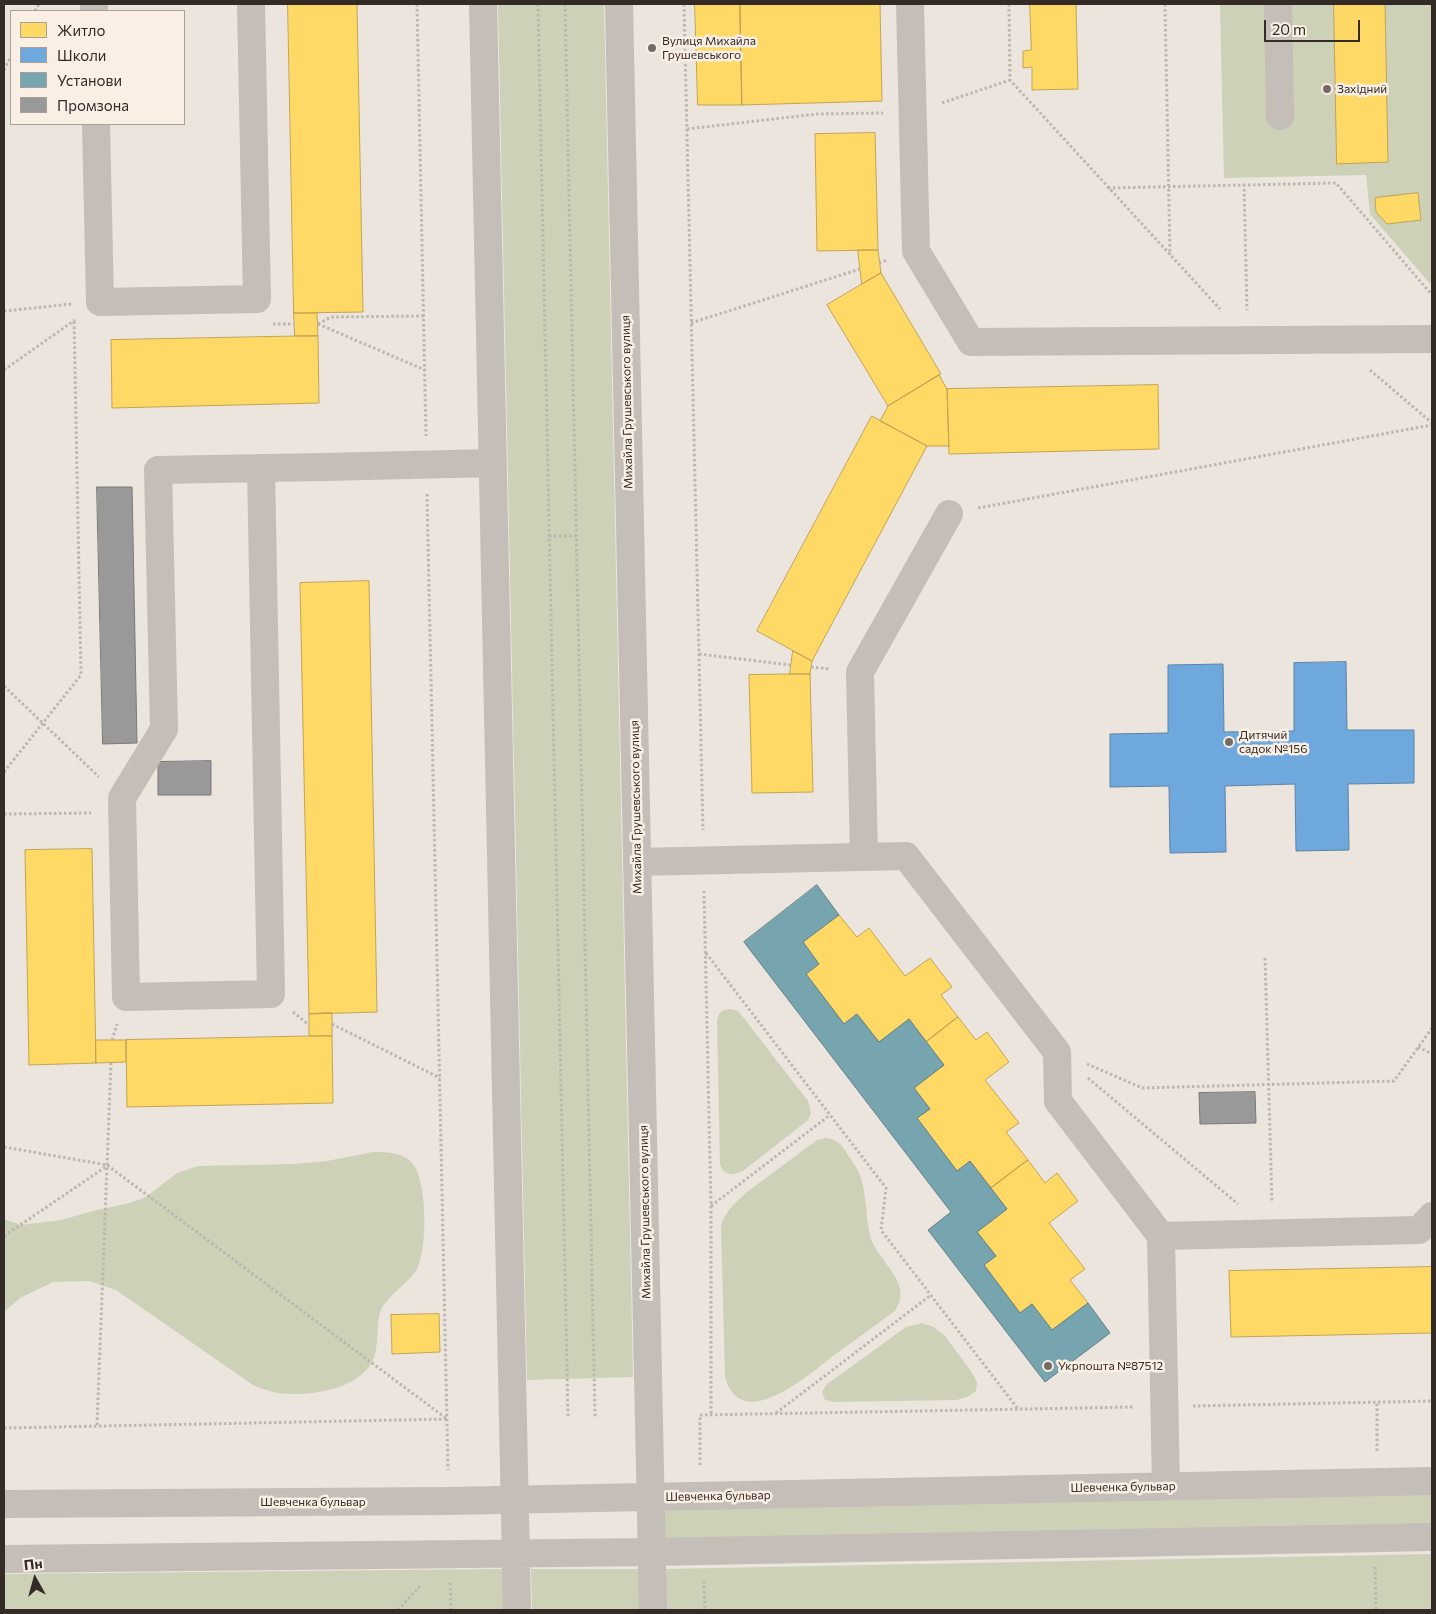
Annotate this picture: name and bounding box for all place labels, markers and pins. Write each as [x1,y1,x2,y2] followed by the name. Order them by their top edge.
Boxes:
[662,34,756,62] place label: Вулиця Михайла Грушевського
[646,42,658,54] marker: Вулиця Михайла Грушевського
[1337,82,1387,96] place label: Західний
[1321,83,1333,95] marker: Західний
[1239,728,1307,756] place label: Дитячий садок №156
[1223,736,1235,748] marker: Дитячий садок №156
[1058,1359,1163,1373] place label: Укрпошта №87512
[1042,1360,1054,1372] marker: Укрпошта №87512

